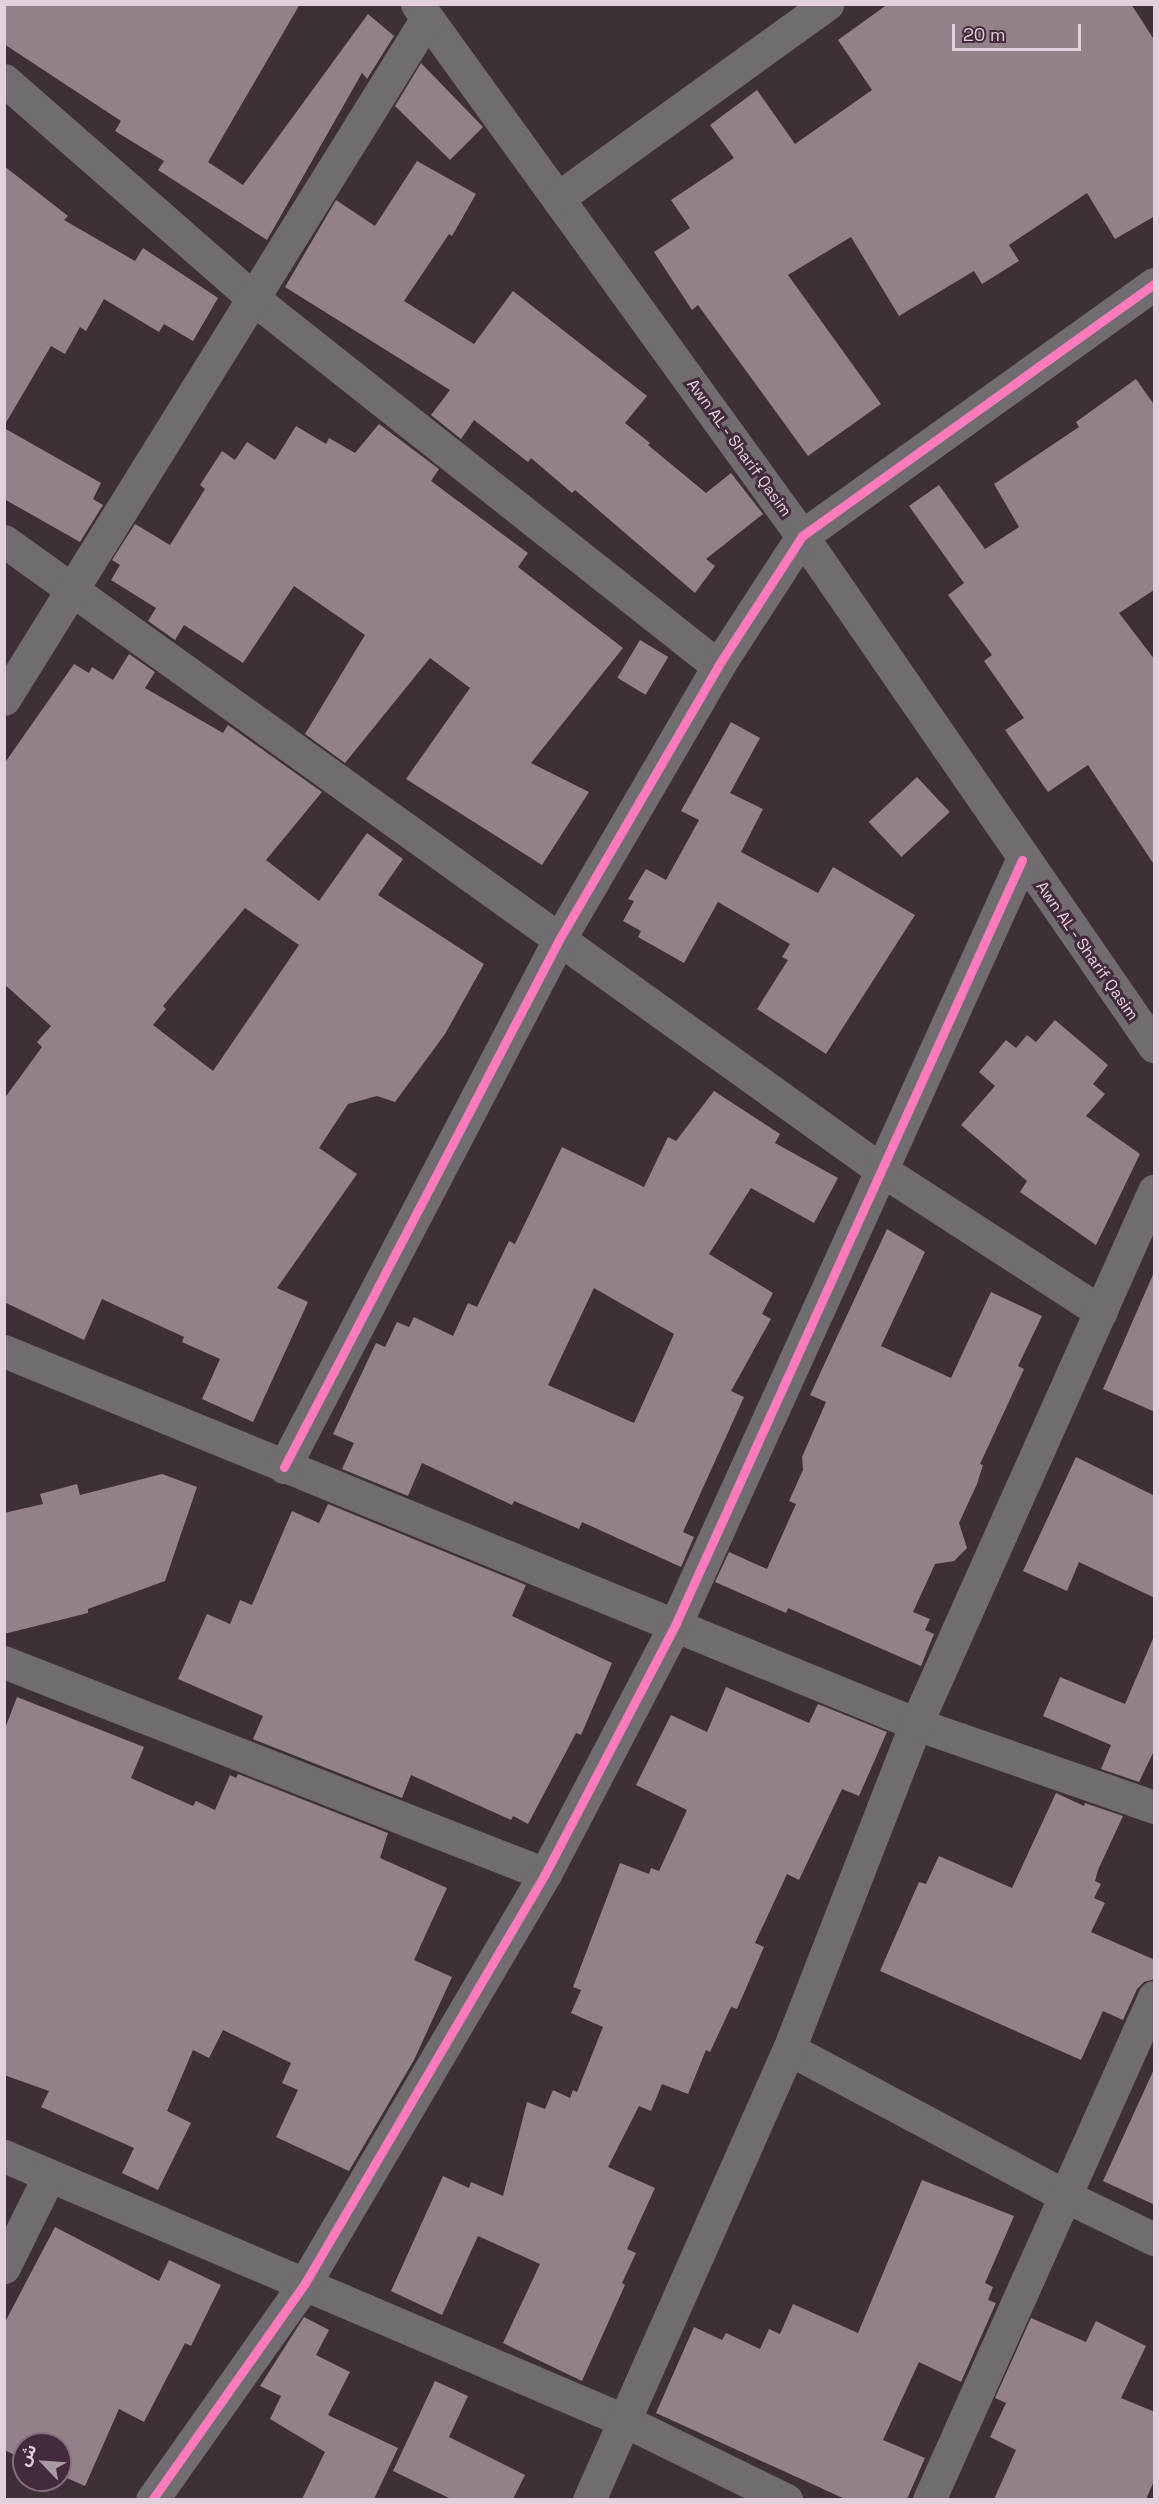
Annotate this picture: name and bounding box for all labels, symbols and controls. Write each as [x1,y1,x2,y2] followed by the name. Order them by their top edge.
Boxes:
[955,12,1084,50] scale bar
[963,23,1006,46] text: 20 m
[682,375,796,521] street label: Awn AL - Sharif Qasim
[1031,877,1143,1025] street label: Awn AL - Sharif Qasim
[12,2432,72,2492] north arrow
[13,2441,41,2469] text: ش

